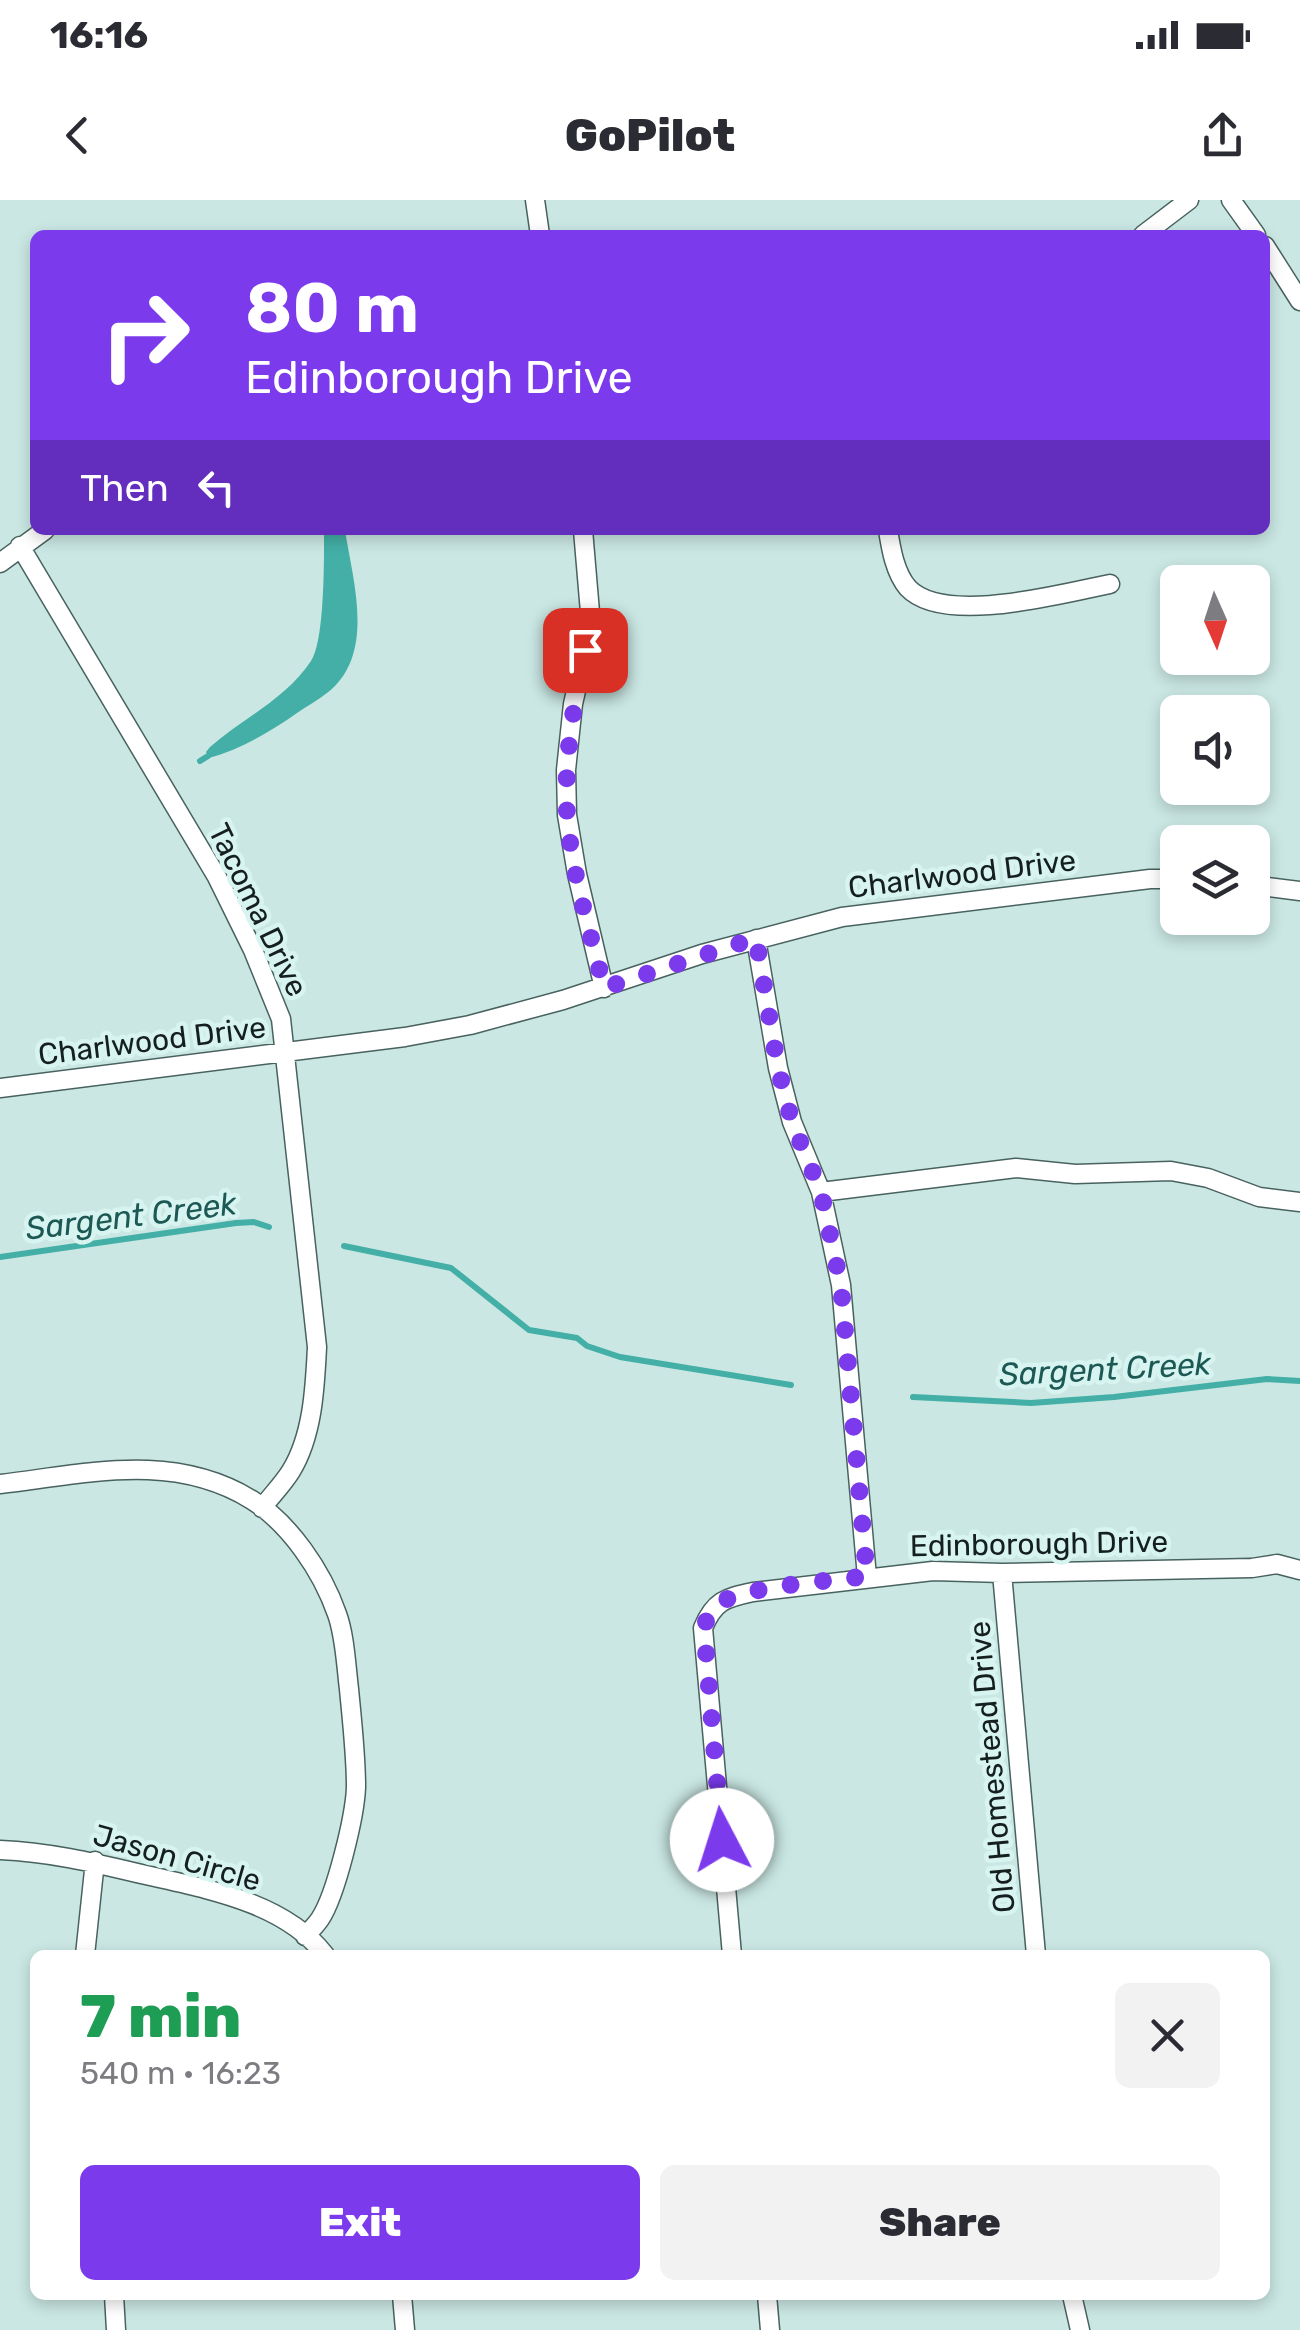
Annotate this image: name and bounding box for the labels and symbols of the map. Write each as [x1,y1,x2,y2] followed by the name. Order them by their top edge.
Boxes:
[1160,565,1270,675] north arrow
[543,608,628,693] pin
[201,818,315,1002] street label: Tacoma Drive
[846,842,1078,906] street label: Charlwood Drive
[36,1009,268,1073] street label: Charlwood Drive
[23,1184,239,1248] water label: Sargent Creek
[998,1344,1213,1394] water label: Sargent Creek
[909,1524,1169,1564] street label: Edinborough Drive
[961,1620,1023,1914] street label: Old Homestead Drive
[670,1788,774,1892] position arrow
[89,1817,265,1899] street label: Jason Circle

